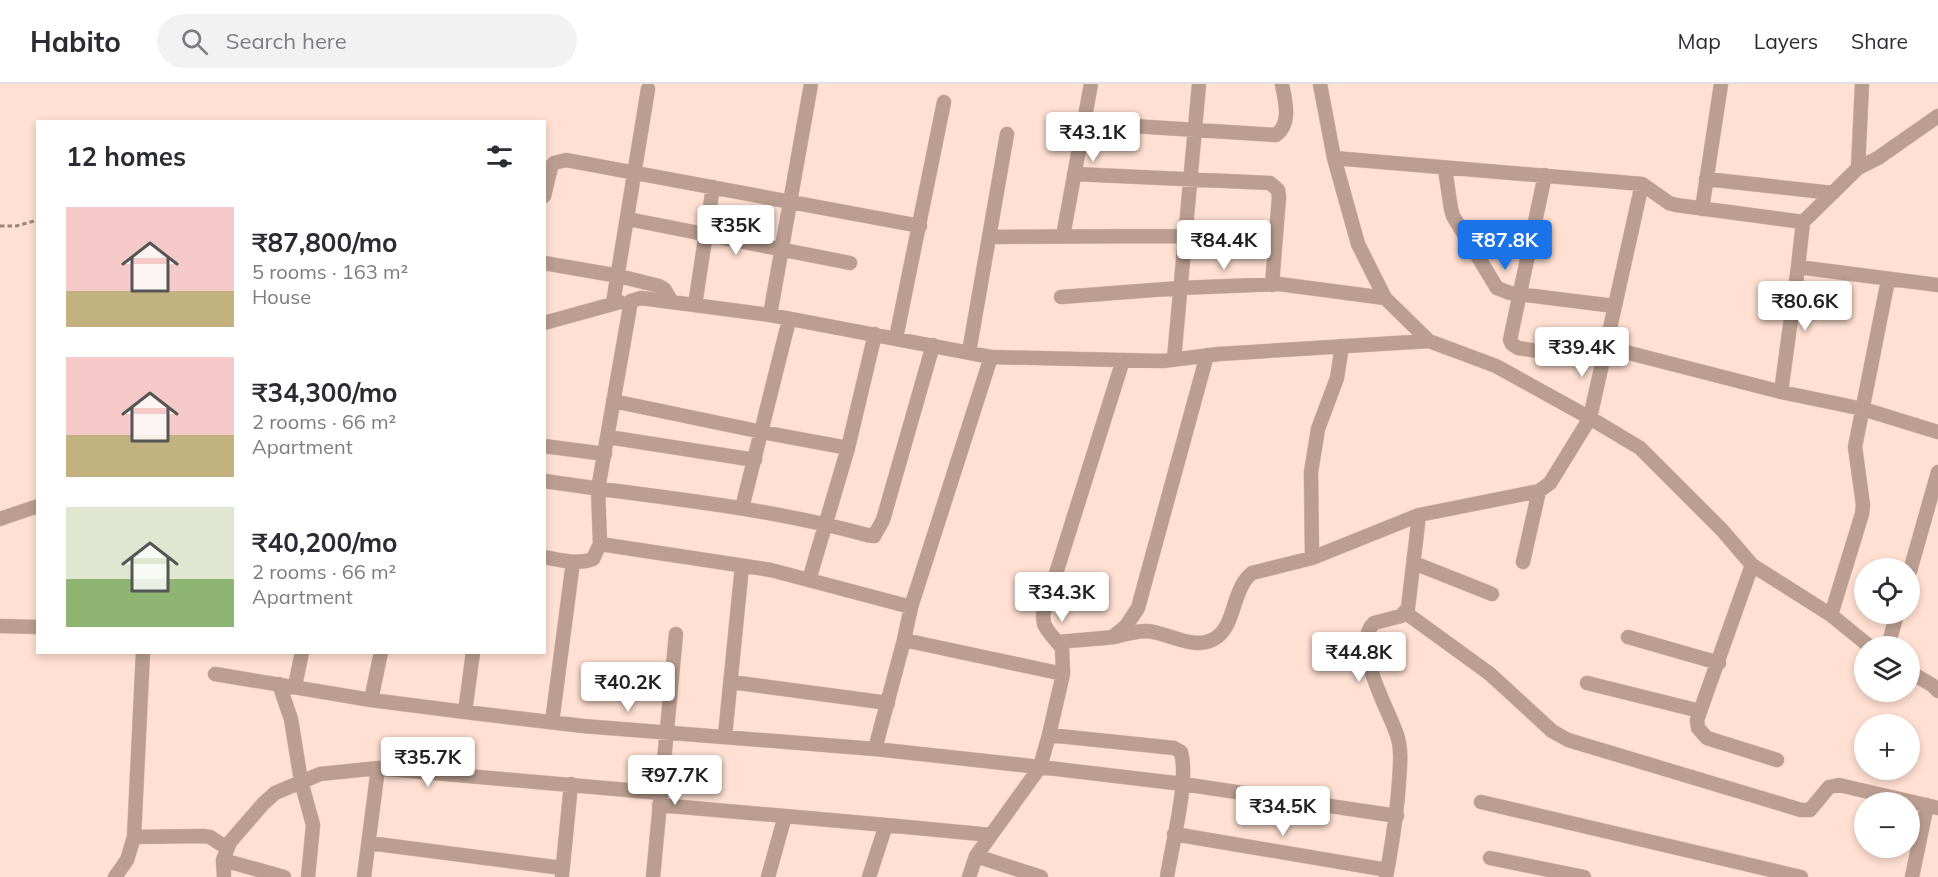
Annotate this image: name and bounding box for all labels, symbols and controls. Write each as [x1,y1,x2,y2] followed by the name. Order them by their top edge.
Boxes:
[157,14,577,68] search box
[30,24,121,59] text: Habito
[178,25,211,58] icon: search
[226,27,347,55] text: Search here
[1678,28,1721,54] text: Map
[1754,28,1818,54] text: Layers
[1851,28,1908,54] text: Share
[1044,112,1142,163] pin: ₹43.1K
[1060,119,1126,144] text: ₹43.1K
[66,140,186,173] text: 12 homes
[483,140,516,173] icon: filters
[700,205,772,256] pin: ₹35K
[711,212,761,237] text: ₹35K
[1175,220,1273,271] pin: ₹84.4K
[1456,220,1554,271] pin: ₹87.8K
[252,226,397,259] text: ₹87,800/mo
[1191,227,1257,252] text: ₹84.4K
[1472,227,1538,252] text: ₹87.8K
[114,231,186,303] icon: home
[252,259,408,284] text: 5 rooms · 163 m²
[1756,281,1854,332] pin: ₹80.6K
[252,284,311,309] text: House
[1772,288,1838,313] text: ₹80.6K
[1533,327,1631,378] pin: ₹39.4K
[1549,334,1615,359] text: ₹39.4K
[252,376,397,409] text: ₹34,300/mo
[114,381,186,453] icon: home
[252,409,396,434] text: 2 rooms · 66 m²
[252,434,353,459] text: Apartment
[252,526,397,559] text: ₹40,200/mo
[114,531,186,603] icon: home
[1854,558,1920,858] map controls
[1854,558,1920,624] button: locate
[252,559,396,584] text: 2 rooms · 66 m²
[1013,572,1111,623] pin: ₹34.3K
[1029,579,1095,604] text: ₹34.3K
[252,584,353,609] text: Apartment
[1310,632,1408,683] pin: ₹44.8K
[1854,636,1920,702] button: layers
[1326,639,1392,664] text: ₹44.8K
[579,662,677,713] pin: ₹40.2K
[595,669,661,694] text: ₹40.2K
[1854,714,1920,780] button: +
[379,737,477,788] pin: ₹35.7K
[395,744,461,769] text: ₹35.7K
[626,755,724,806] pin: ₹97.7K
[642,762,708,787] text: ₹97.7K
[1234,786,1332,837] pin: ₹34.5K
[1854,792,1920,858] button: −
[1250,793,1316,818] text: ₹34.5K

